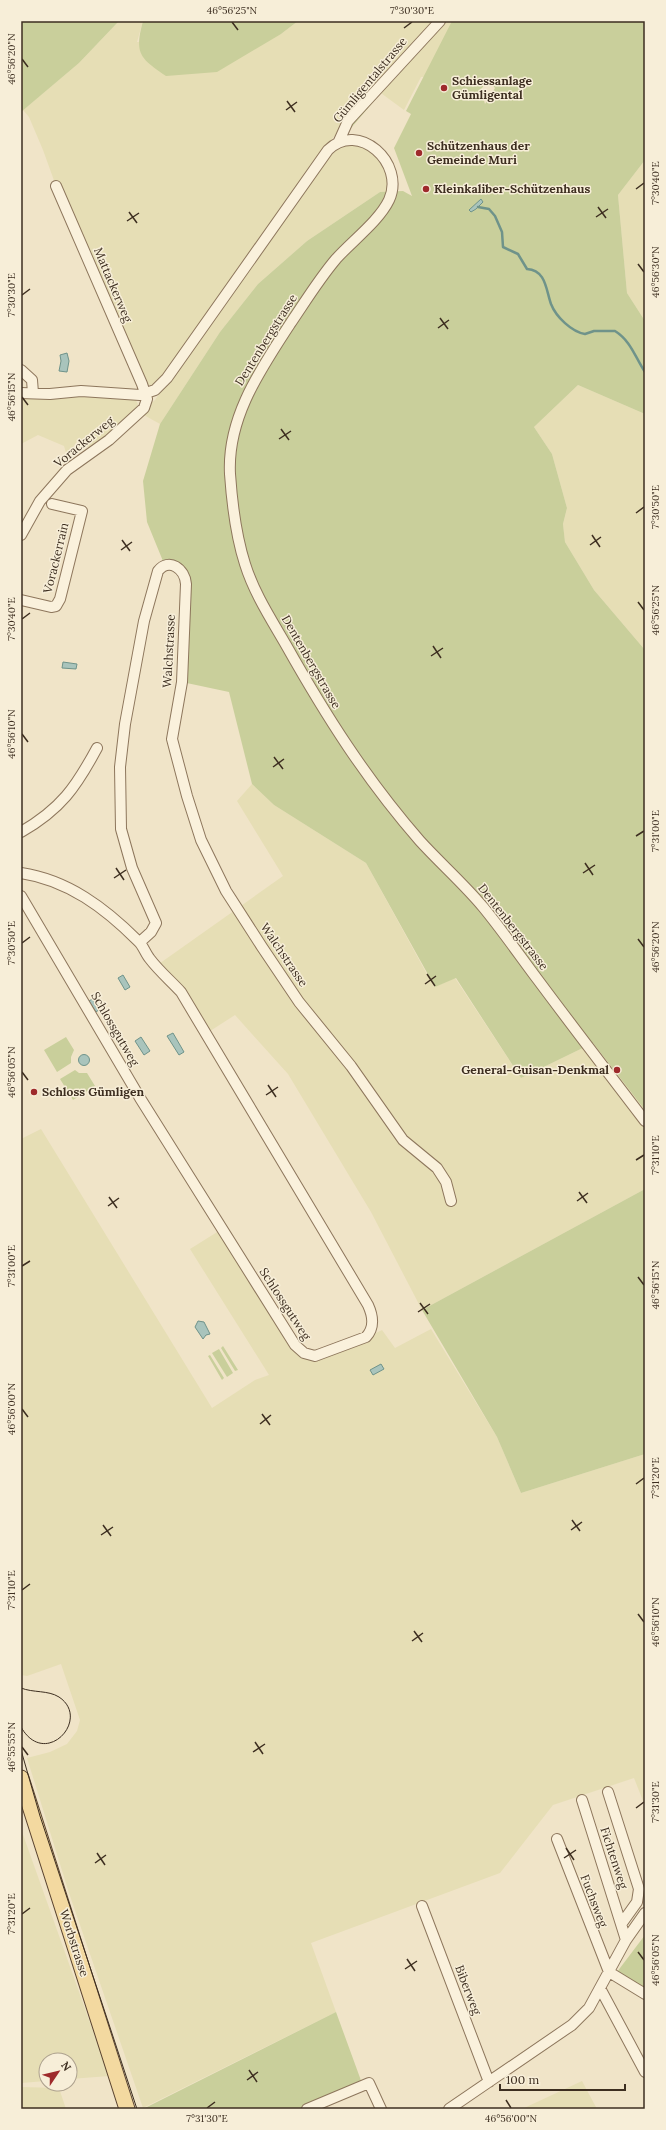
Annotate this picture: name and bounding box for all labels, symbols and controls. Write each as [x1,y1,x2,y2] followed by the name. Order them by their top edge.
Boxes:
[207,4,258,17] text: 46°56'25"N
[390,4,434,17] text: 7°30'30"E
[5,33,18,85] text: 46°56'20"N
[329,33,410,126] street label: Gümligentalstrasse
[452,73,532,102] place label: Schiessanlage Gümligental
[439,83,449,93] marker: Schiessanlage Gümligental
[427,138,530,167] place label: Schützenhaus der Gemeinde Muri
[414,148,424,158] marker: Schützenhaus der Gemeinde Muri
[649,161,662,205] text: 7°30'40"E
[434,181,591,196] place label: Kleinkaliber-Schützenhaus
[421,184,431,194] marker: Kleinkaliber-Schützenhaus
[91,245,136,325] street label: Mattackerweg
[649,246,662,298] text: 46°56'30"N
[5,273,18,317] text: 7°30'30"E
[231,291,300,388] street label: Dentenbergstrasse
[5,372,18,421] text: 46°56'15"N
[50,413,117,471] street label: Vorackerweg
[649,485,662,529] text: 7°30'50"E
[39,521,72,596] street label: Vorackerrain
[649,584,662,635] text: 46°56'25"N
[5,597,18,641] text: 7°30'40"E
[279,612,345,712] street label: Dentenbergstrasse
[159,613,178,688] street label: Walchstrasse
[5,709,18,759] text: 46°56'10"N
[649,810,662,852] text: 7°31'00"E
[475,881,552,973] street label: Dentenbergstrasse
[258,920,311,990] street label: Walchstrasse
[5,921,18,965] text: 7°30'50"E
[649,921,662,973] text: 46°56'20"N
[88,989,143,1069] street label: Schlossgutweg
[5,1046,18,1098] text: 46°56'05"N
[461,1062,609,1077] place label: General-Guisan-Denkmal
[612,1065,622,1075] marker: General-Guisan-Denkmal
[42,1084,144,1099] place label: Schloss Gümligen
[29,1087,39,1097] marker: Schloss Gümligen
[649,1135,662,1175] text: 7°31'10"E
[5,1245,18,1287] text: 7°31'00"E
[649,1260,662,1309] text: 46°56'15"N
[257,1265,315,1343] street label: Schlossgutweg
[5,1383,18,1435] text: 46°56'00"N
[649,1457,662,1499] text: 7°31'20"E
[5,1570,18,1610] text: 7°31'10"E
[649,1597,662,1647] text: 46°56'10"N
[5,1722,18,1772] text: 46°55'55"N
[649,1781,662,1823] text: 7°31'30"E
[597,1825,632,1891] street label: Fichtenweg
[578,1872,612,1930] street label: Fuchsweg
[5,1893,18,1935] text: 7°31'20"E
[57,1907,93,1979] street label: Worbstrasse
[649,1934,662,1986] text: 46°56'05"N
[452,1963,485,2017] street label: Biberweg
[38,2052,78,2092] north arrow
[58,2059,75,2074] text: N
[500,2066,625,2092] scale bar
[506,2072,539,2087] text: 100 m
[186,2112,228,2125] text: 7°31'30"E
[485,2112,537,2125] text: 46°56'00"N

